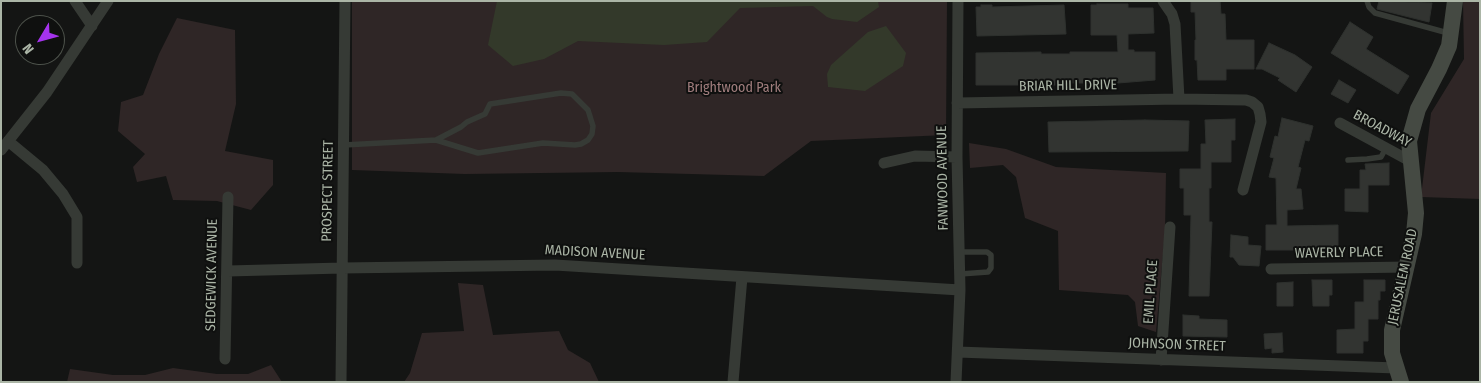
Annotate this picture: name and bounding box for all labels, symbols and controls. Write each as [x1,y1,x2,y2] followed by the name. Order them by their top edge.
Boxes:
[15,15,65,65] north arrow
[19,40,38,57] text: N
[1019,77,1117,95] street label: BRIAR HILL DRIVE
[687,80,781,96] park label: Brightwood Park
[1350,107,1414,151] street label: BROADWAY
[934,125,952,231] street label: FANWOOD AVENUE
[319,140,337,242] street label: PROSPECT STREET
[203,219,221,331] street label: SEDGEWICK AVENUE
[1385,227,1421,327] street label: JERUSALEM ROAD
[544,242,646,264] street label: MADISON AVENUE
[1295,244,1383,262] street label: WAVERLY PLACE
[1140,259,1162,325] street label: EMIL PLACE
[1128,335,1226,355] street label: JOHNSON STREET

